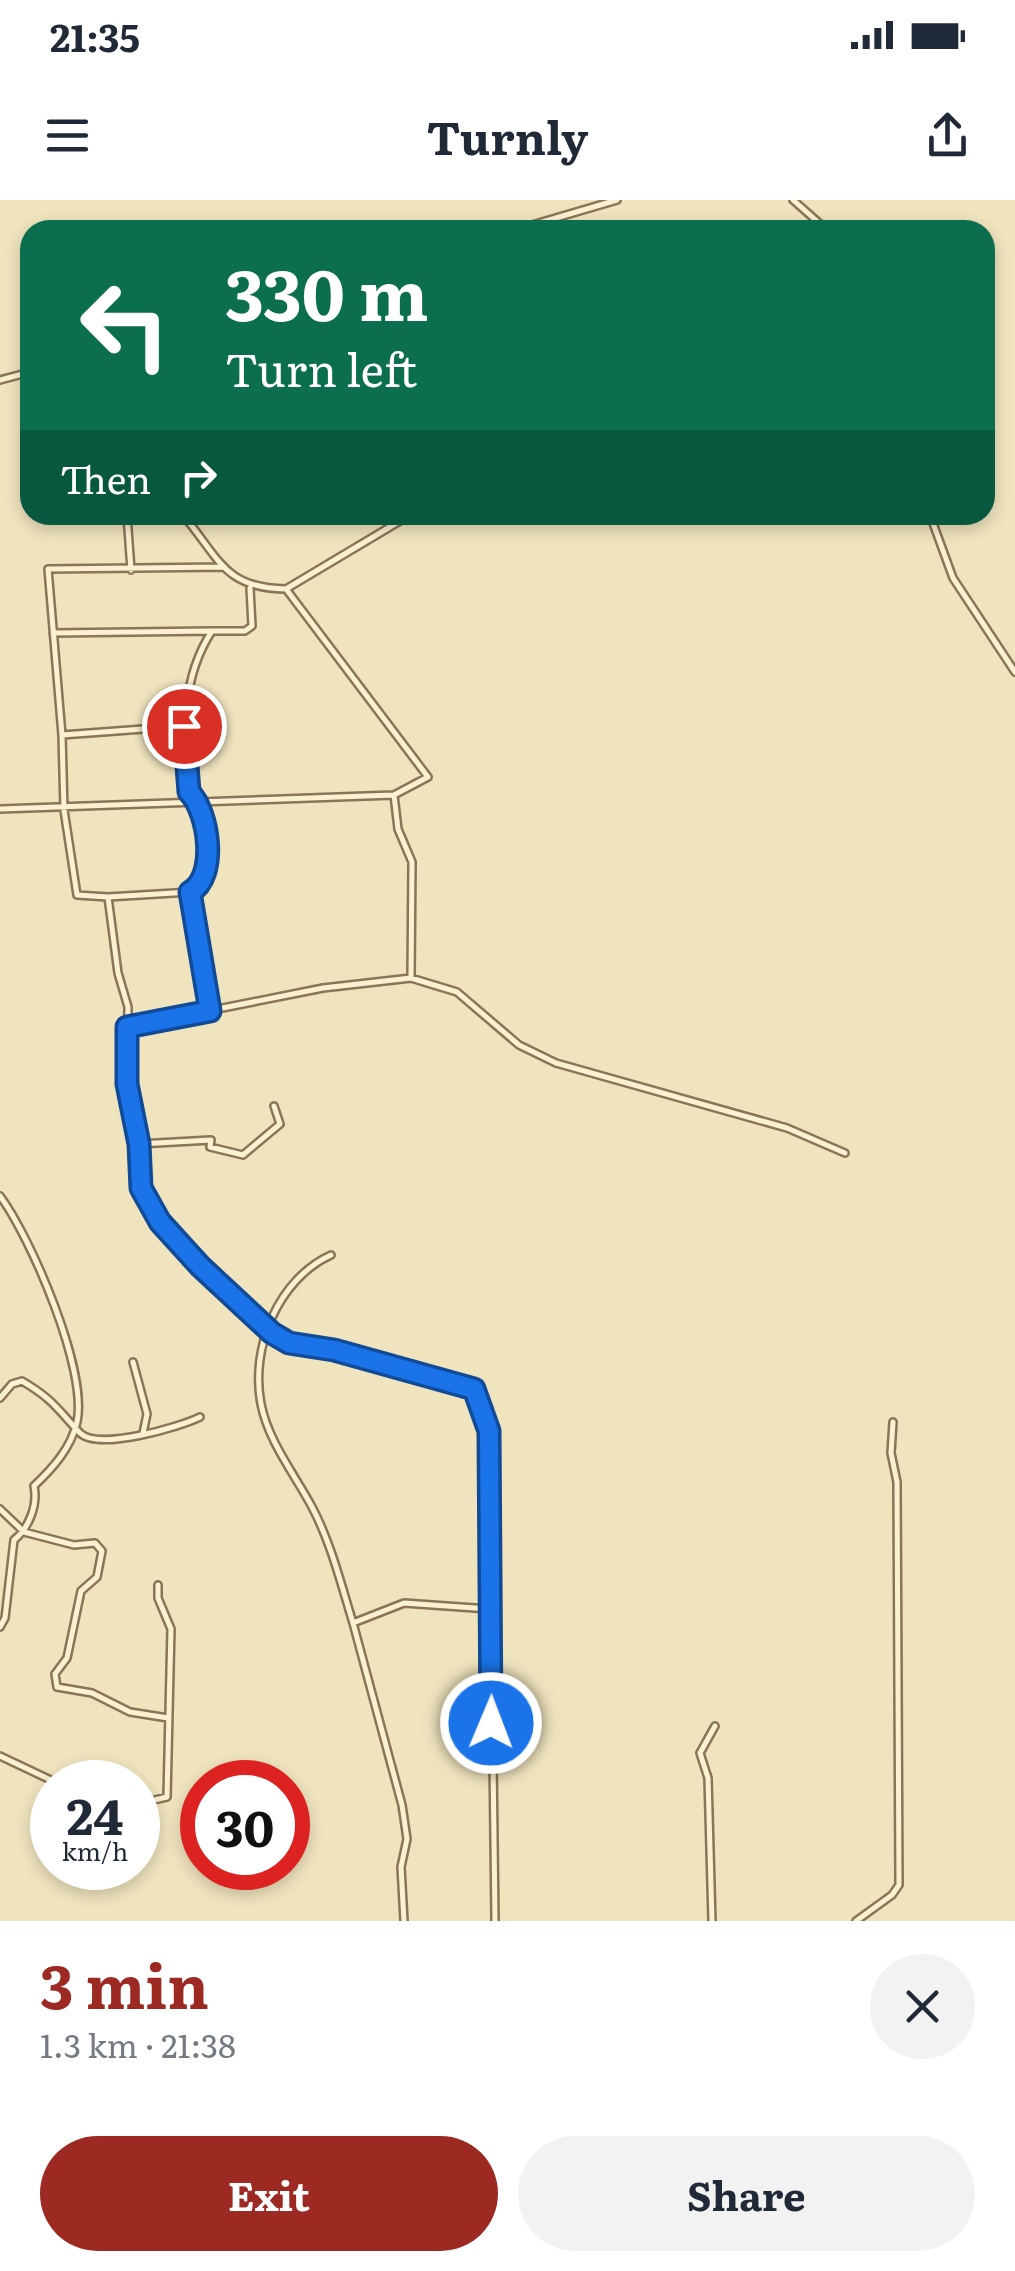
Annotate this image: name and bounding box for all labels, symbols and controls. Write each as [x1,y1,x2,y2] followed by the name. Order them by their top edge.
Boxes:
[50,7,140,64] text: 21:35
[427,102,588,169] text: Turnly
[40,108,95,163] icon: menu
[920,108,975,163] icon: share
[225,239,429,343] text: 330 m
[60,260,190,390] icon: left
[225,334,417,401] text: Turn left
[60,449,151,506] text: Then
[171,450,226,505] icon: right
[142,684,227,769] pin
[157,699,212,754] icon: arrive
[439,1671,543,1775] position arrow
[180,1760,310,1890] speed limit sign: 30
[66,1776,123,1850] text: 24
[62,1832,128,1869] text: km/h
[40,1938,209,2027] text: 3 min
[870,1954,975,2059] button: close
[40,2020,236,2068] text: 1.3 km · 21:38
[40,2136,498,2251] button: Exit
[518,2136,975,2251] button: Share

